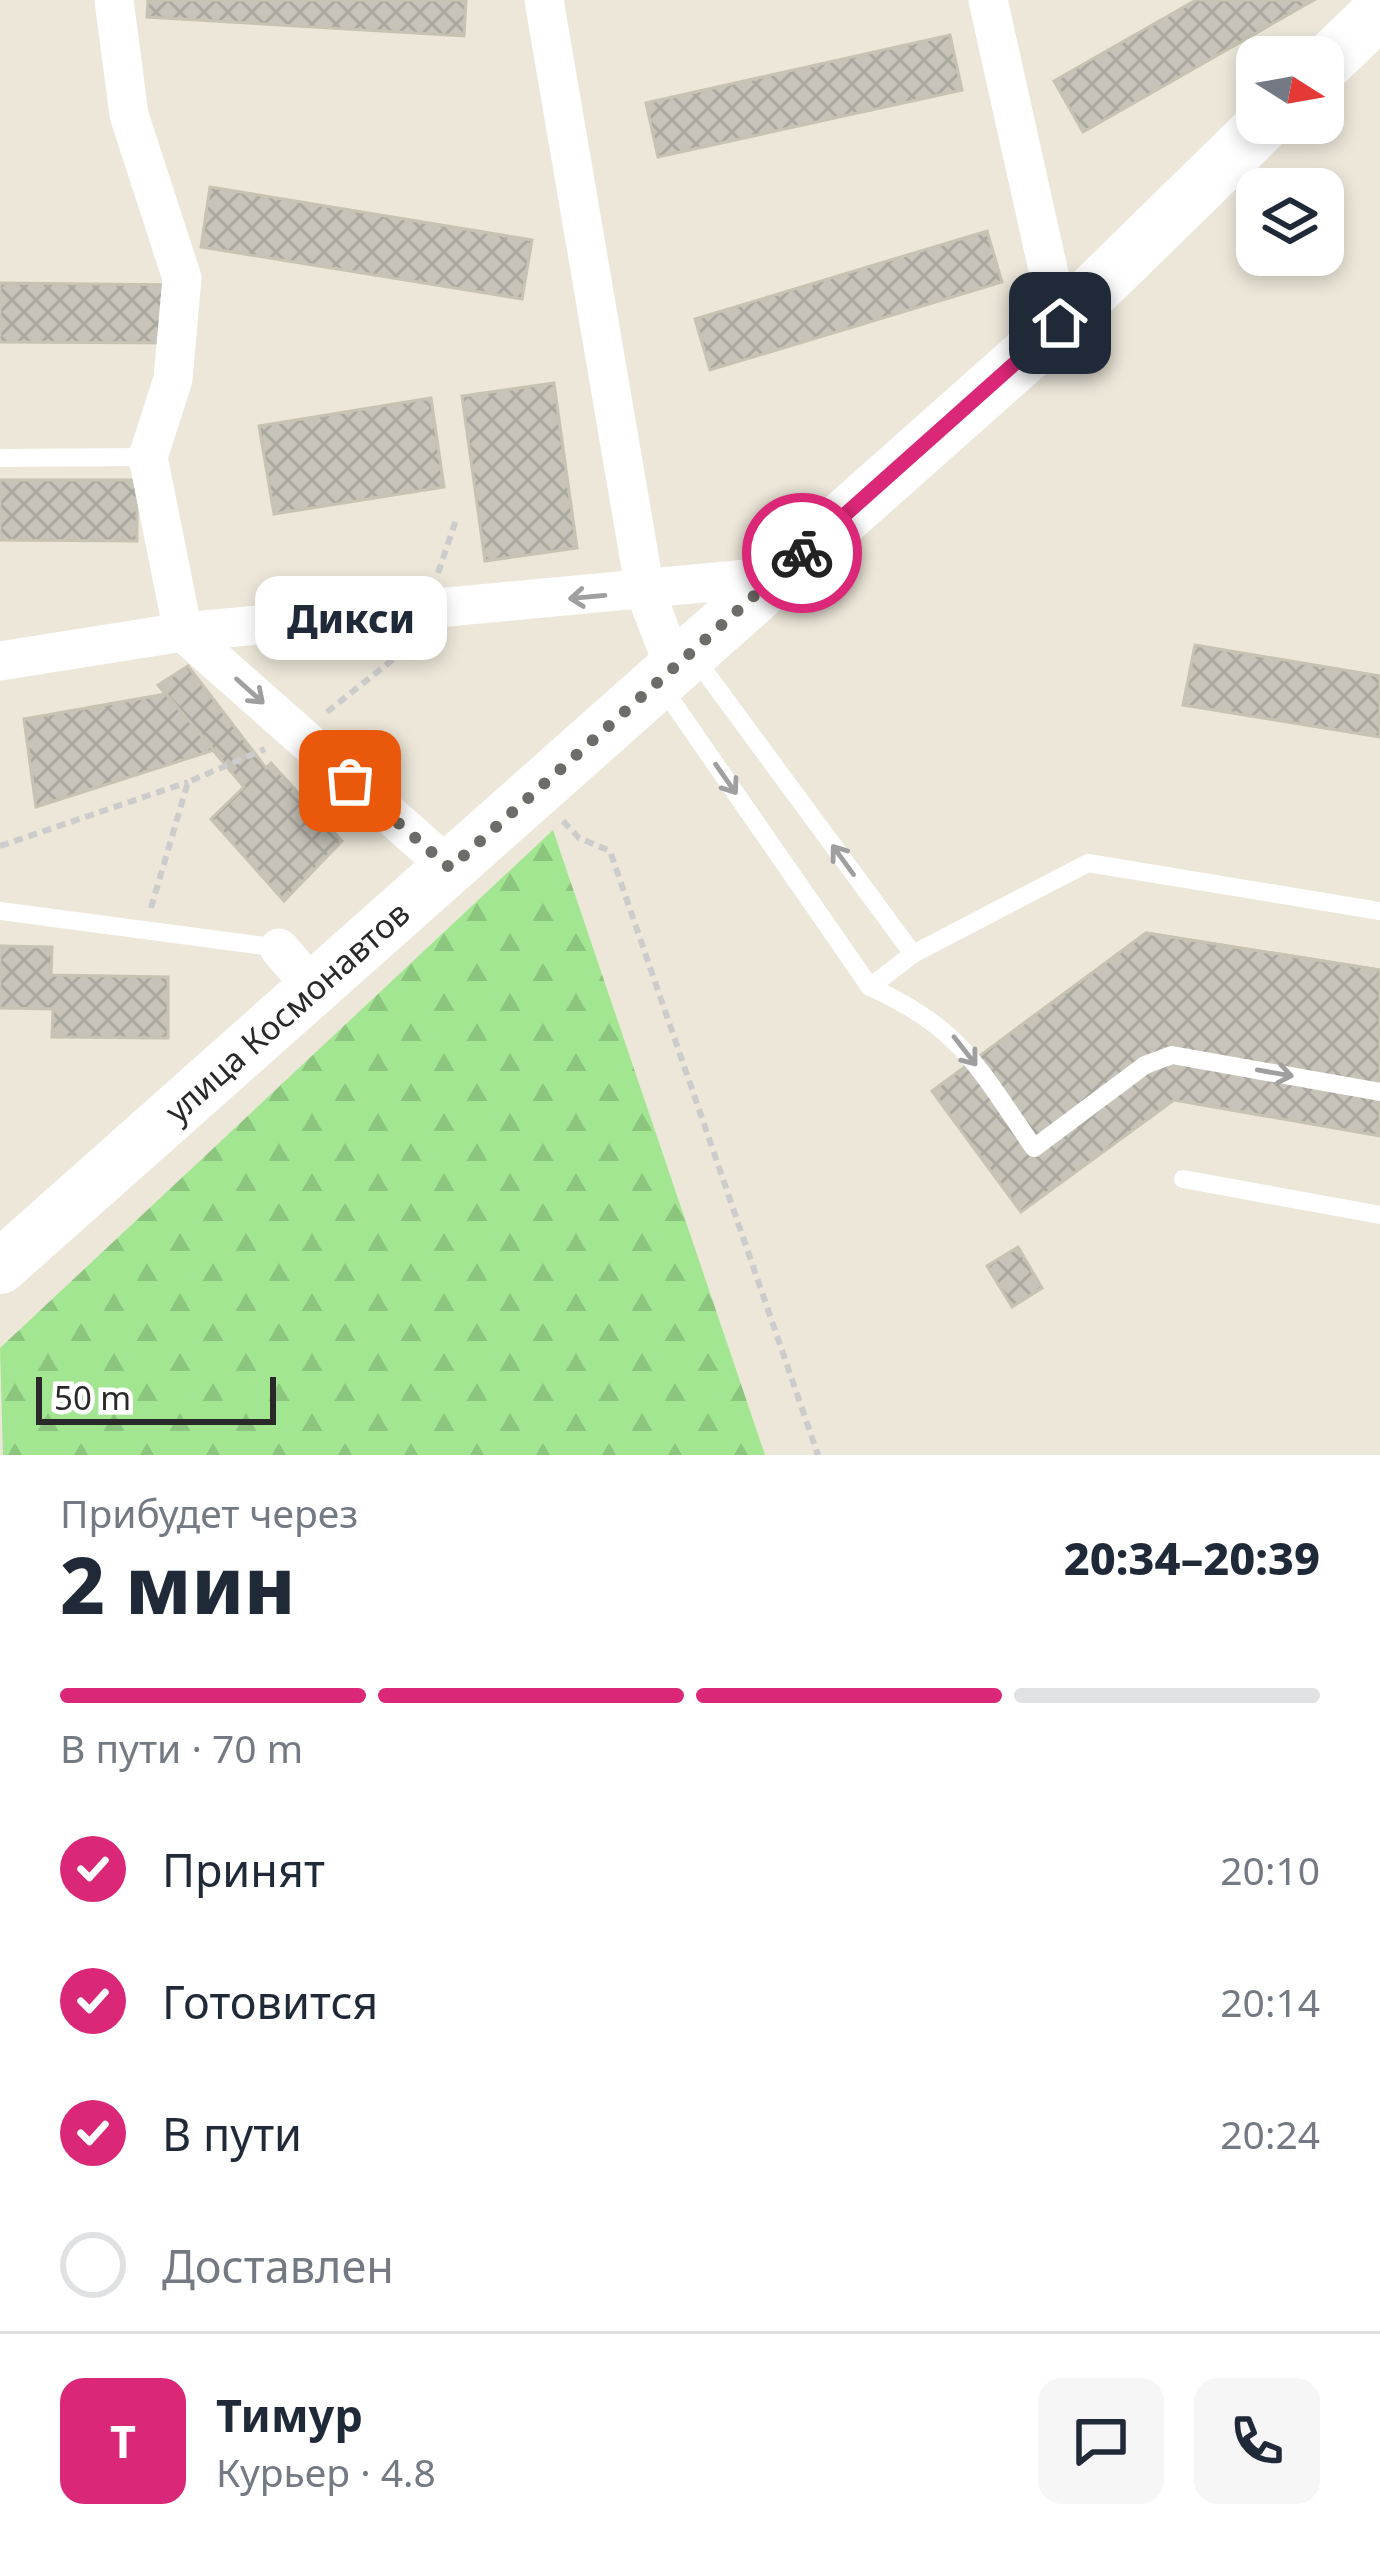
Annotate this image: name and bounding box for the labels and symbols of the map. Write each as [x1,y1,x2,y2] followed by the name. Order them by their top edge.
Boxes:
[1236,36,1344,144] north arrow
[1009,272,1111,374] pin
[742,493,862,613] courier
[254,577,446,661] callout: Дикси
[568,585,607,608] one-way arrow
[234,677,265,704] one-way arrow
[299,730,401,832] pin
[713,762,738,795] one-way arrow
[831,844,857,877] one-way arrow
[155,891,419,1132] street label: улица Космонавтов
[951,1035,978,1067] one-way arrow
[1255,1063,1294,1086] one-way arrow
[36,1371,276,1424] scale bar

